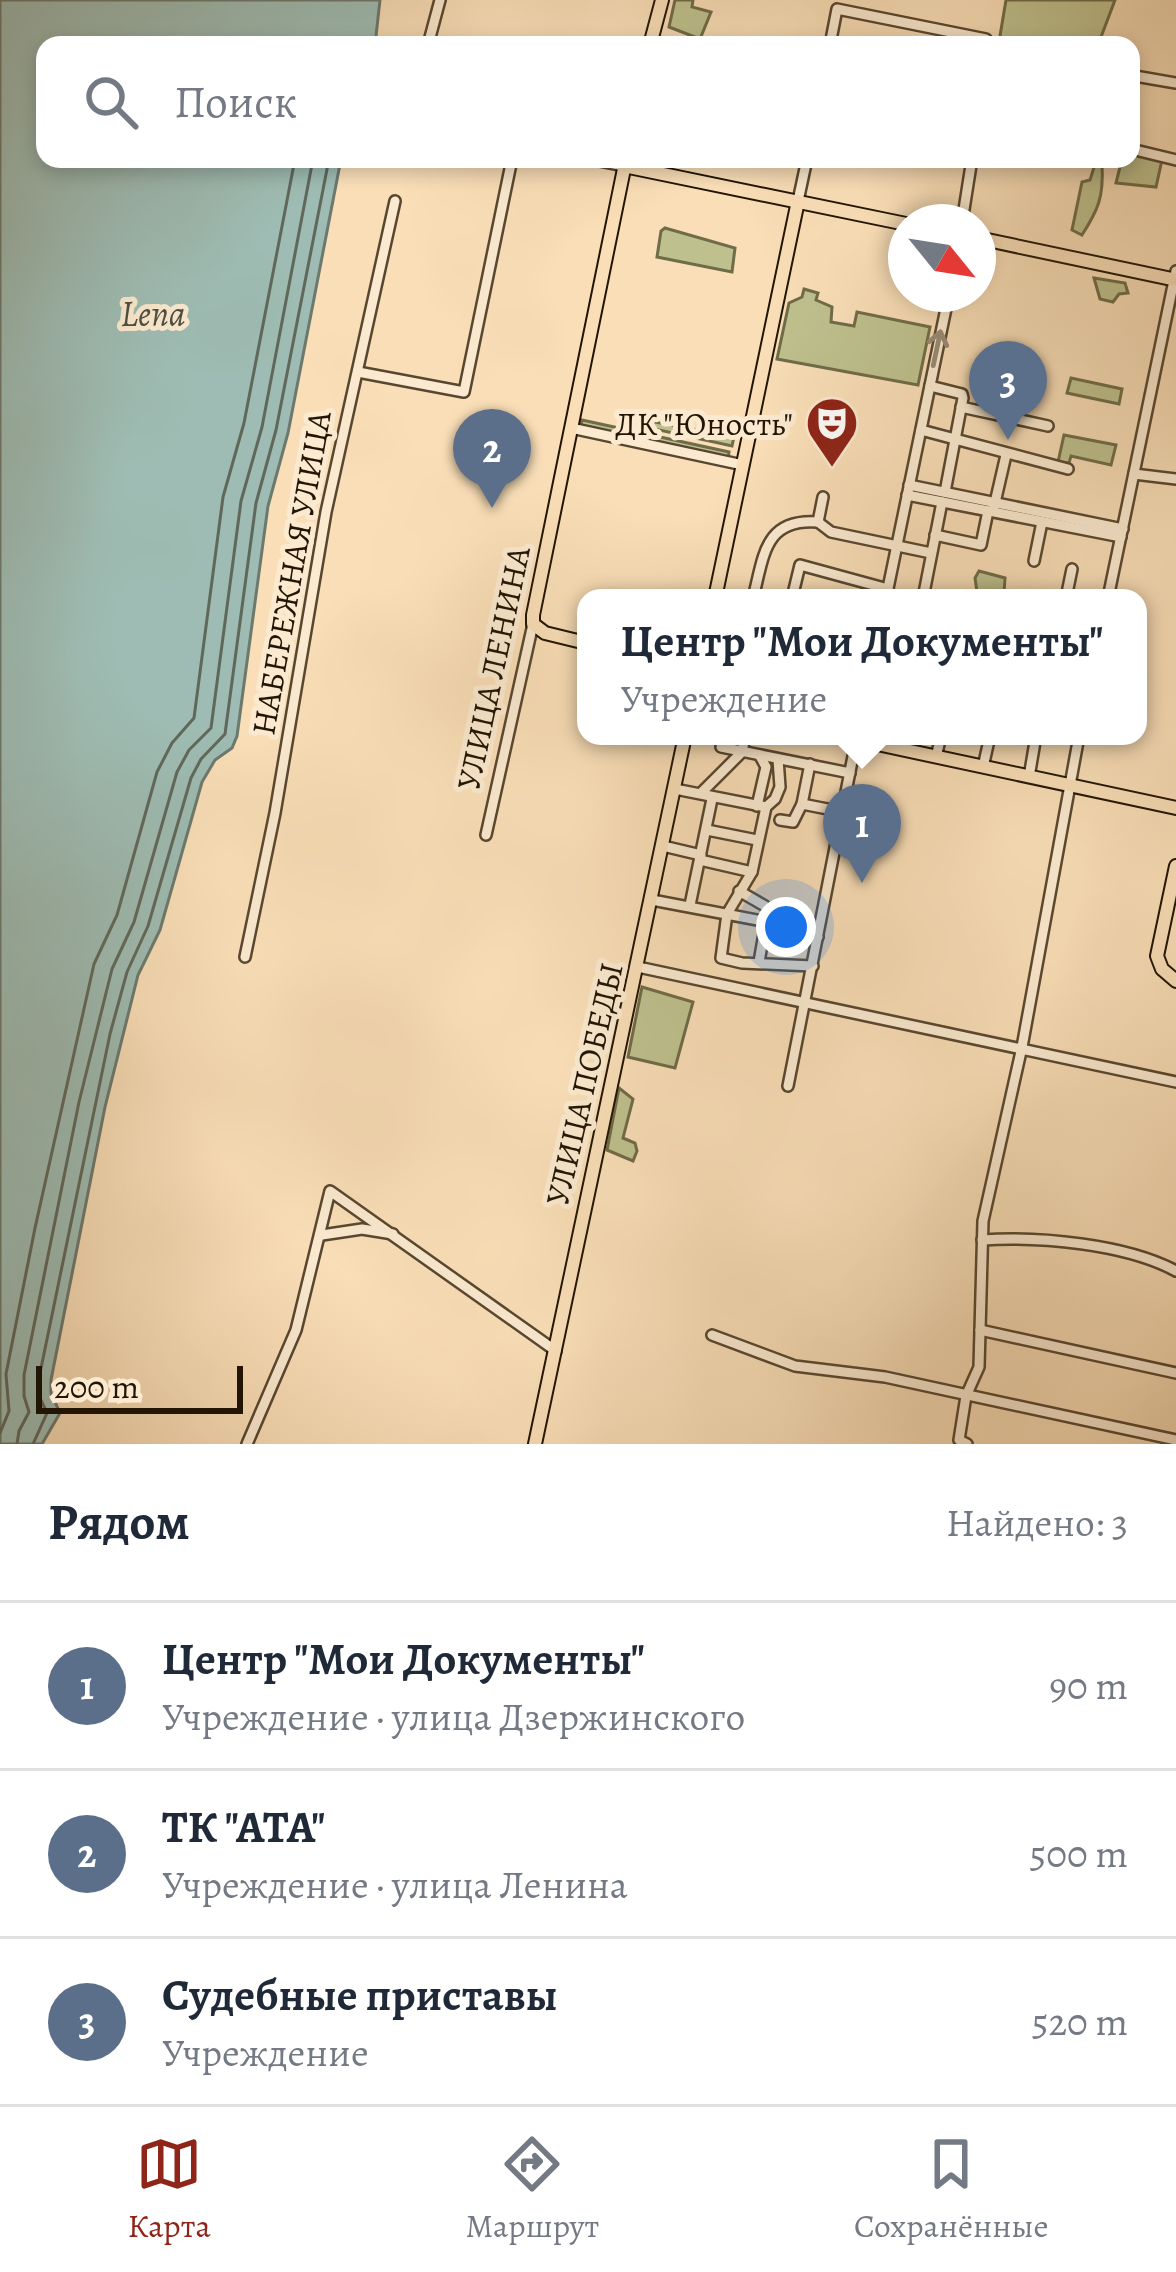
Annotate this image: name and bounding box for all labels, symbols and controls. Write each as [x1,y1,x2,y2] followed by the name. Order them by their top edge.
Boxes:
[36,36,1140,168] search box
[78,69,144,135] icon: search
[174,71,297,133] text: Поиск
[888,204,996,312] north arrow
[121,289,185,338] water label: Lena
[927,330,950,368] one-way arrow
[969,341,1047,440] pin: 3
[804,395,860,469] theatre icon: ДК "Юность"
[615,401,793,446] place label: ДК "Юность"
[240,407,342,739] street label: НАБЕРЕЖНАЯ УЛИЦА
[453,409,531,508] pin: 2
[445,541,541,794] street label: УЛИЦА ЛЕНИНА
[577,589,1147,745] popup
[621,610,1103,672] text: Центр "Мои Документы"
[621,672,827,725] text: Учреждение
[823,784,901,883] pin: 1
[756,897,816,957] your location
[534,958,634,1210] street label: УЛИЦА ПОБЕДЫ
[36,1360,243,1413] scale bar
[54,1364,139,1409] text: 200 m
[48,1487,190,1557] text: Рядом
[946,1496,1128,1549] text: Найдено: 3
[162,1628,645,1690] text: Центр "Мои Документы"
[80,1659,94,1712] text: 1
[1049,1659,1128,1712] text: 90 m
[162,1690,745,1743] text: Учреждение · улица Дзержинского
[162,1796,325,1858] text: ТК "АТА"
[78,1827,96,1880] text: 2
[1029,1827,1128,1880] text: 500 m
[162,1858,628,1911] text: Учреждение · улица Ленина
[162,1964,558,2026] text: Судебные приставы
[79,1995,95,2048] text: 3
[1032,1995,1128,2048] text: 520 m
[162,2026,369,2079] text: Учреждение
[127,2131,211,2248] tab: Карта
[465,2131,599,2248] tab: Маршрут
[854,2131,1049,2248] tab: Сохранённые

